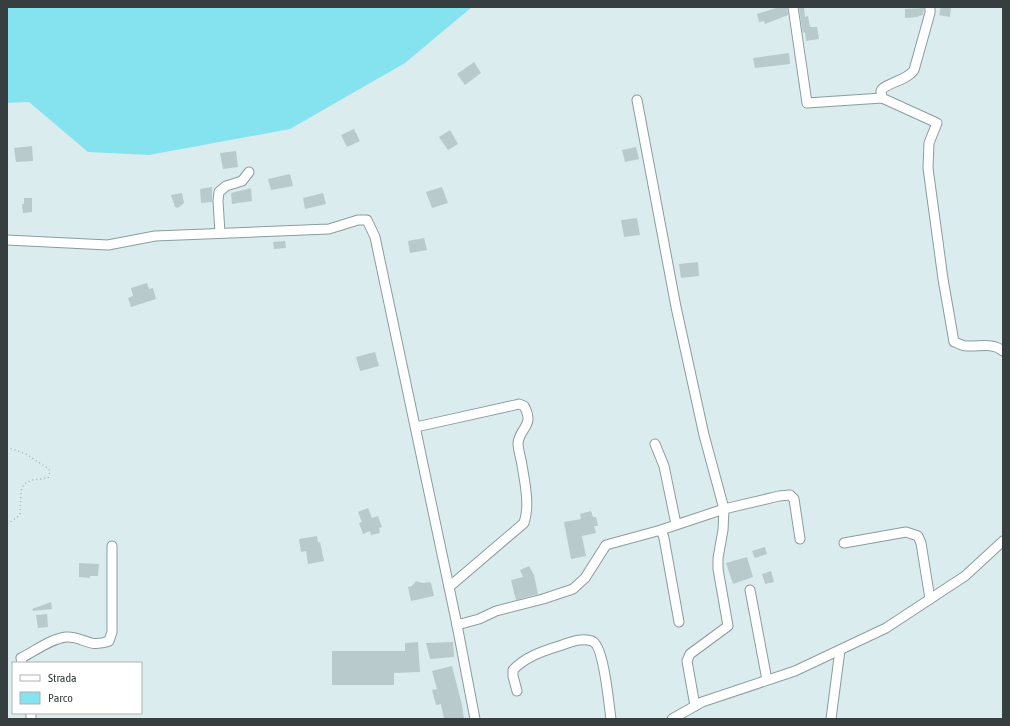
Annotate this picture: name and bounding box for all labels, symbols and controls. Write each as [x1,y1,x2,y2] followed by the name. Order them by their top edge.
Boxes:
[12,662,142,714] legend
[48,671,77,685] text: Strada
[48,691,73,705] text: Parco

